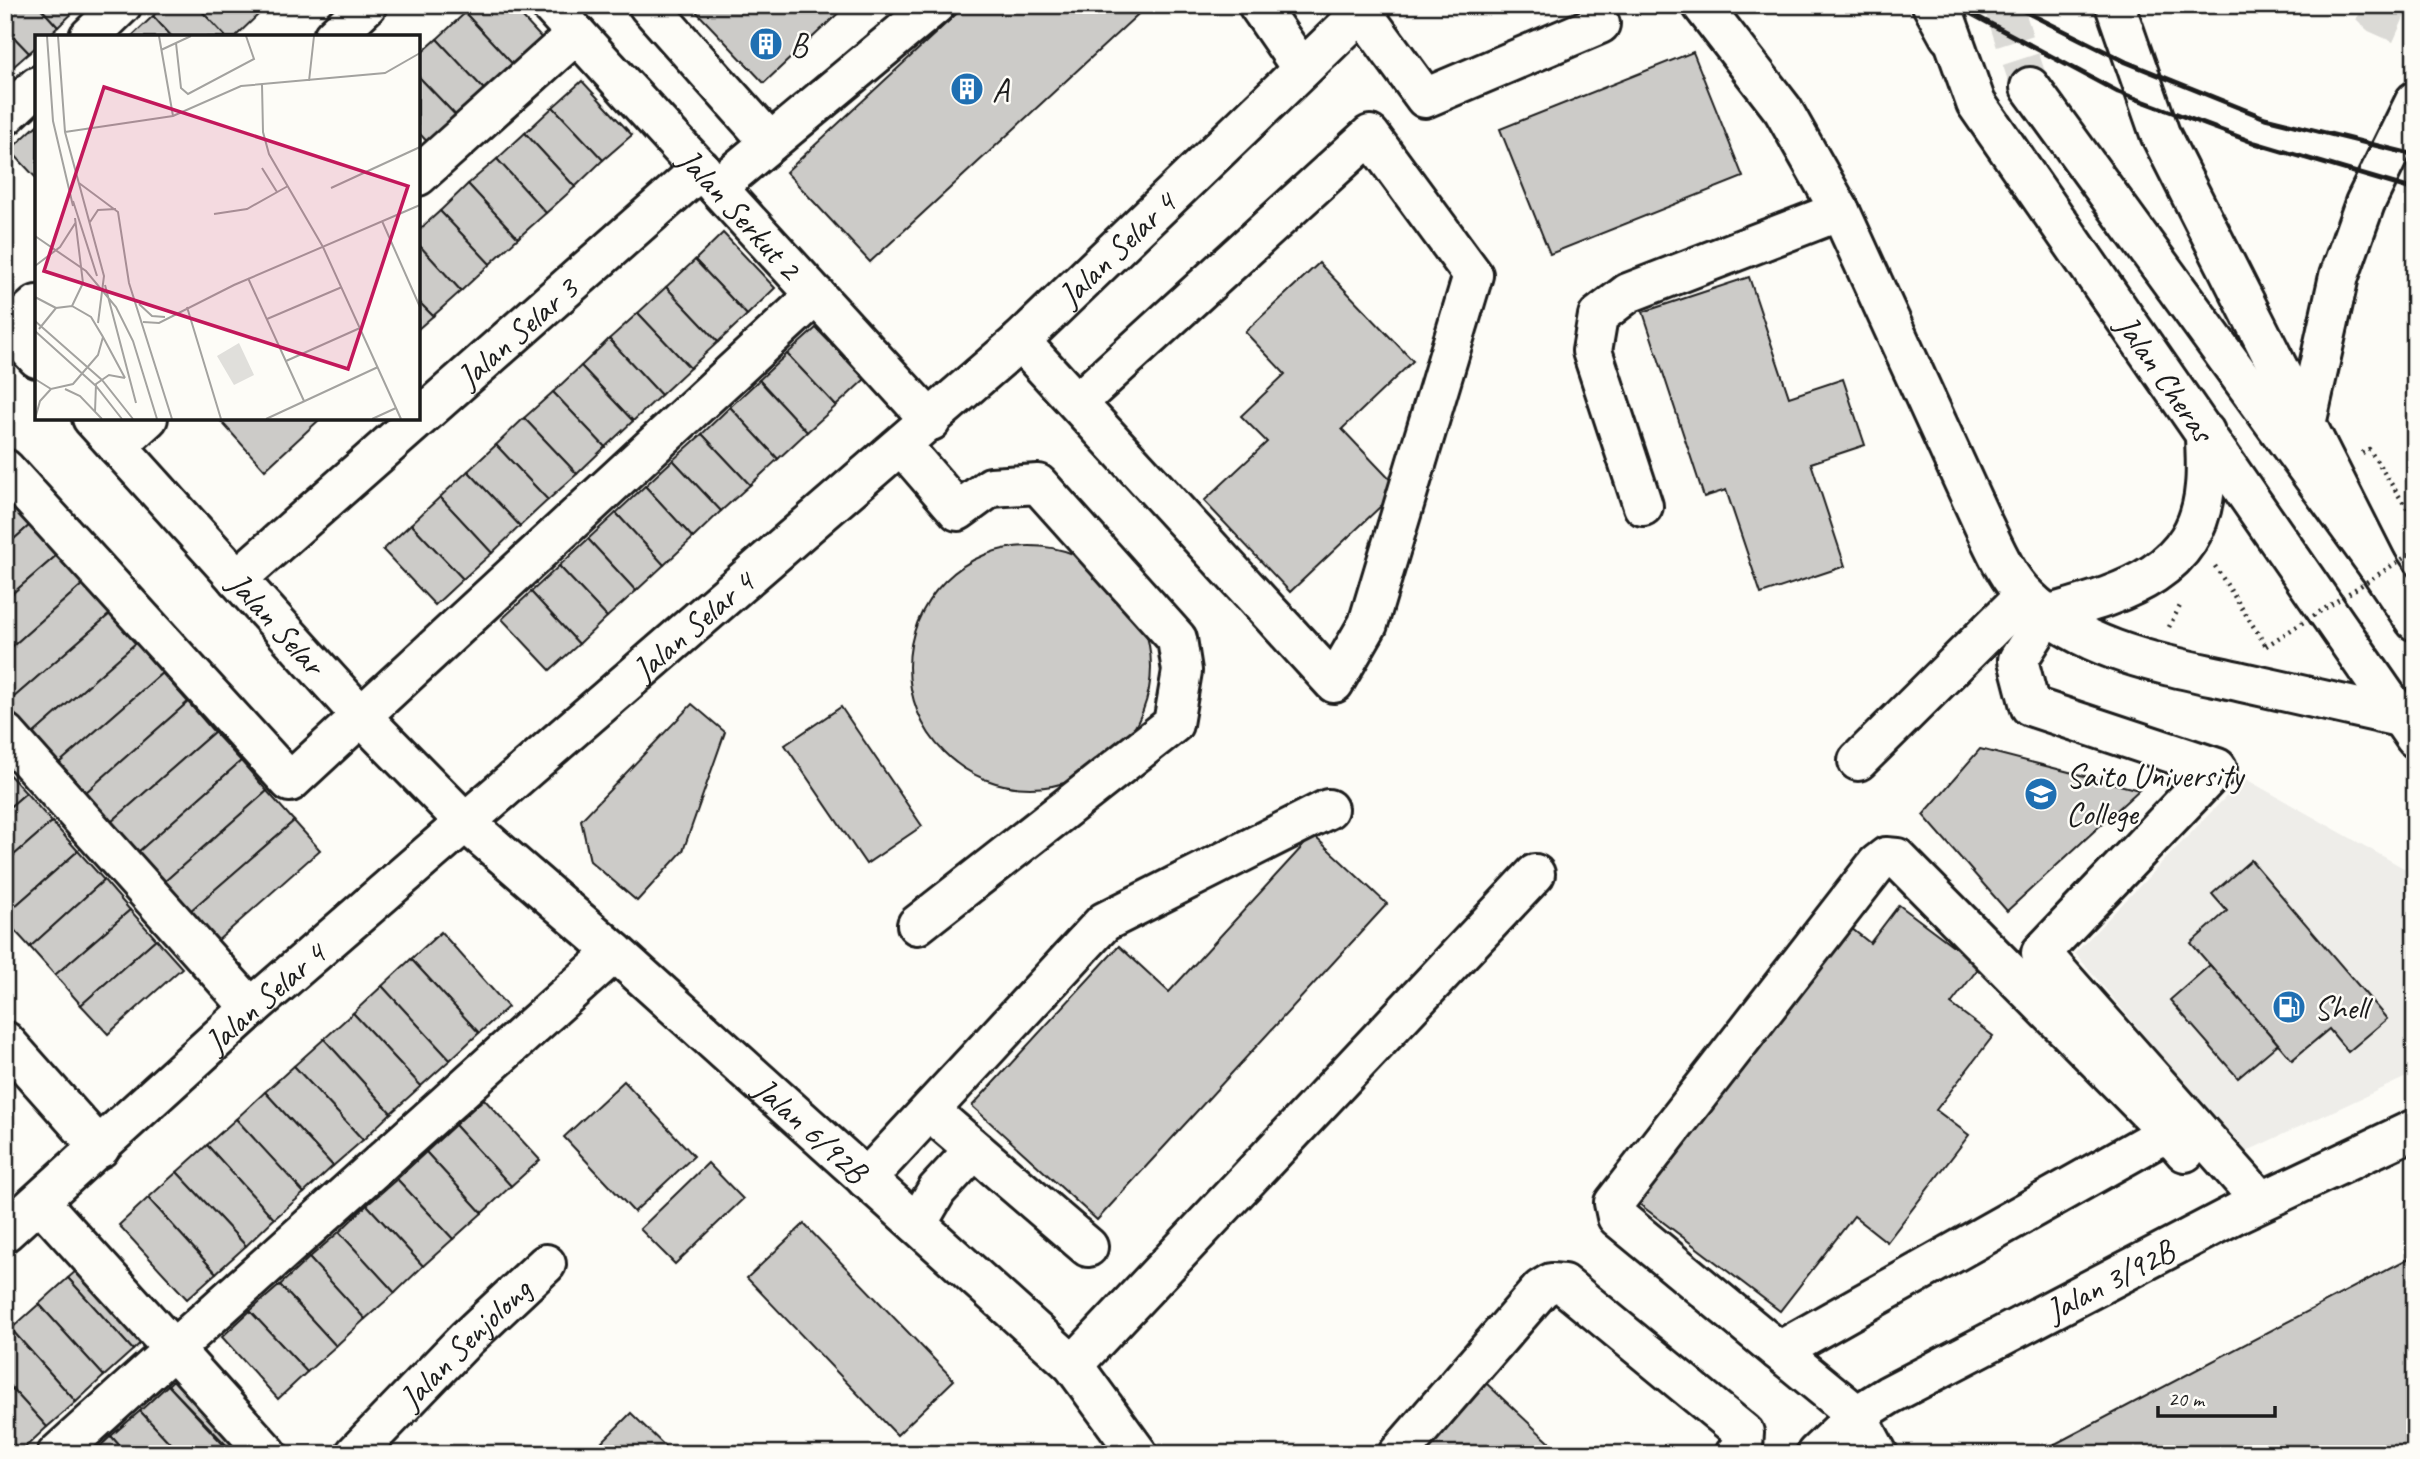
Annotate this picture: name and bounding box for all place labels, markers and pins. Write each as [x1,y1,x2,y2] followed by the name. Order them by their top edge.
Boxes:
[790,24,809,66] place label: B
[747,25,785,63] building icon: B
[992,69,1010,111] place label: A
[948,70,986,108] building icon: A
[2066,755,2246,835] place label: Saito University College
[2022,775,2060,813] school or university icon: Saito University College
[2314,987,2373,1029] place label: Shell
[2270,988,2308,1026] fuel station icon: Shell

